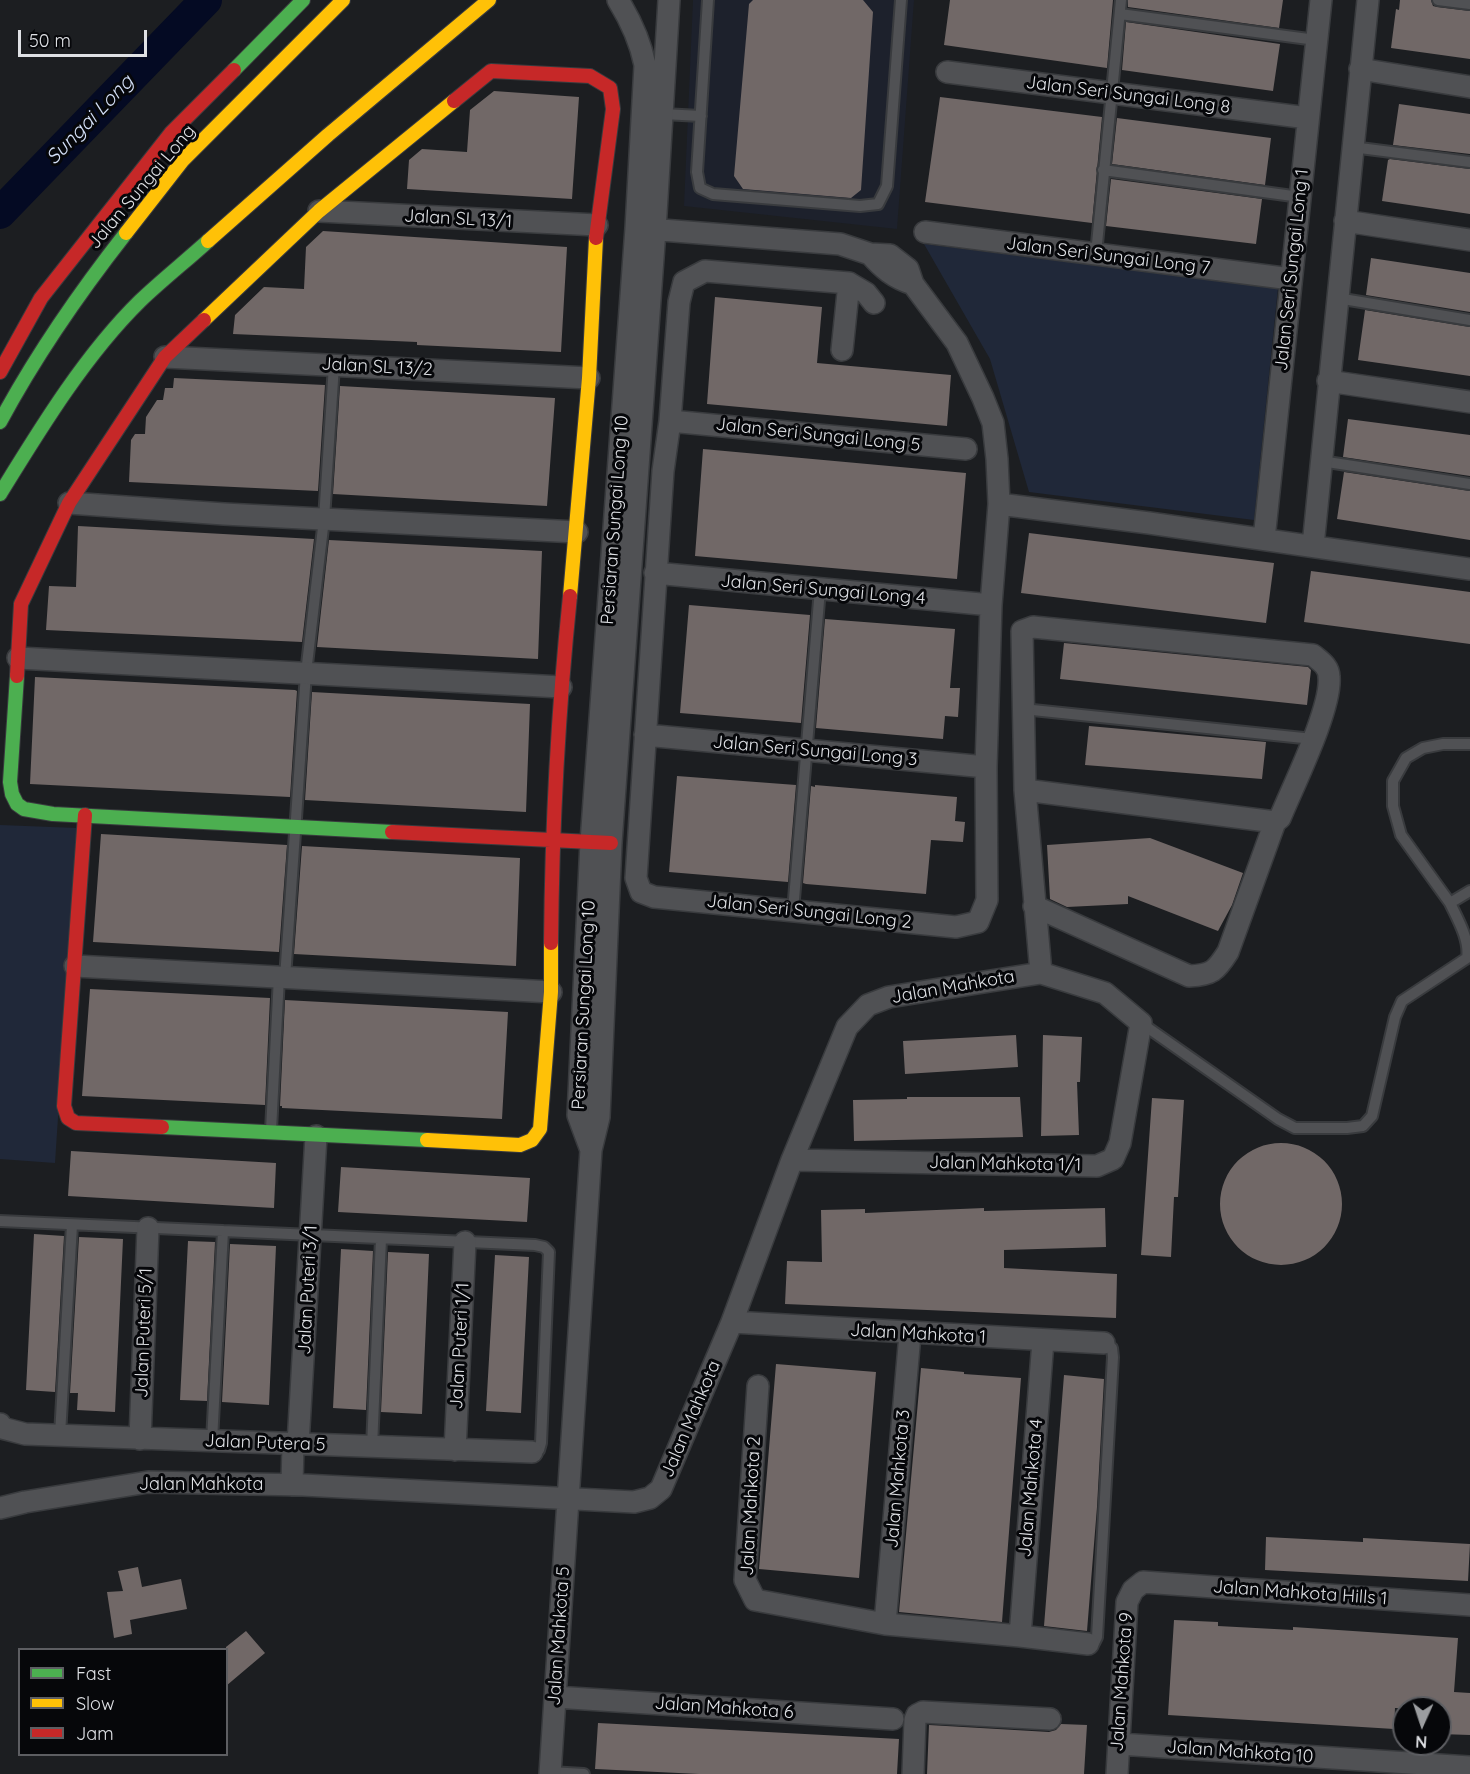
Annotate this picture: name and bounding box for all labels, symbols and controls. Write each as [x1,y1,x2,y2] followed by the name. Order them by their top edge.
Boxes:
[21,18,150,56] scale bar
[29,29,71,52] text: 50 m
[41,70,139,170] water label: Sungai Long
[1025,72,1231,118] street label: Jalan Seri Sungai Long 8
[84,121,200,253] street label: Jalan Sungai Long
[1271,168,1313,372] street label: Jalan Seri Sungai Long 1
[403,205,513,233] street label: Jalan SL 13/1
[1005,233,1211,279] street label: Jalan Seri Sungai Long 7
[321,353,433,381] street label: Jalan SL 13/2
[714,413,922,457] street label: Jalan Seri Sungai Long 5
[597,415,633,625] street label: Persiaran Sungai Long 10
[720,570,926,610] street label: Jalan Seri Sungai Long 4
[712,731,918,771] street label: Jalan Seri Sungai Long 3
[705,890,913,934] street label: Jalan Seri Sungai Long 2
[568,900,600,1110] street label: Persiaran Sungai Long 10
[890,966,1016,1008] street label: Jalan Mahkota
[929,1152,1081,1176] street label: Jalan Mahkota 1/1
[294,1225,322,1355] street label: Jalan Puteri 3/1
[131,1268,157,1398] street label: Jalan Puteri 5/1
[446,1282,474,1410] street label: Jalan Puteri 1/1
[849,1320,987,1348] street label: Jalan Mahkota 1
[657,1357,725,1481] street label: Jalan Mahkota
[881,1409,915,1549] street label: Jalan Mahkota 3
[1014,1418,1048,1558] street label: Jalan Mahkota 4
[204,1430,326,1456] street label: Jalan Putera 5
[737,1436,765,1576] street label: Jalan Mahkota 2
[139,1474,263,1496] street label: Jalan Mahkota
[543,1566,575,1706] street label: Jalan Mahkota 5
[1212,1576,1388,1610] street label: Jalan Mahkota Hills 1
[1106,1612,1138,1752] street label: Jalan Mahkota 9
[18,1648,228,1756] legend
[76,1662,111,1685] text: Fast
[76,1692,114,1715] text: Slow
[654,1692,794,1724] street label: Jalan Mahkota 6
[1392,1696,1452,1756] north arrow
[76,1722,114,1745] text: Jam
[1415,1732,1428,1752] text: N
[1166,1736,1314,1768] street label: Jalan Mahkota 10

